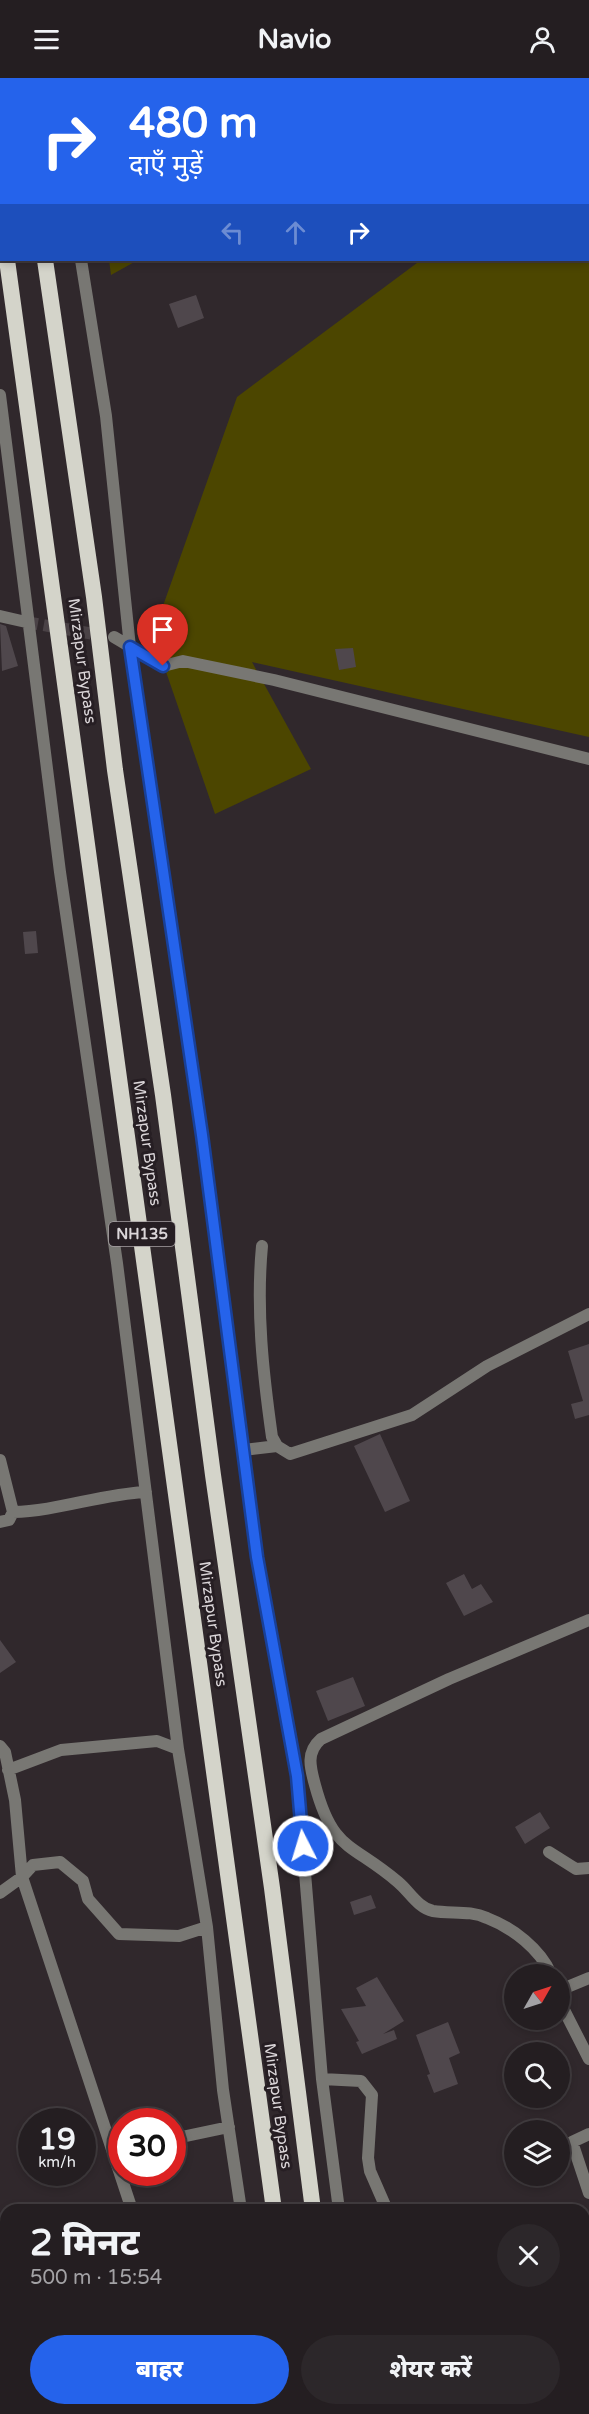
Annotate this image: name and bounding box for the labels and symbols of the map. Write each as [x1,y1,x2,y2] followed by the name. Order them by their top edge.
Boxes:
[63,597,101,725] street label: Mirzapur Bypass
[137,604,188,666] pin
[128,1079,166,1207] street label: Mirzapur Bypass
[109,1222,175,1246] road number: NH135
[194,1560,232,1688] street label: Mirzapur Bypass
[271,1814,335,1878] position arrow
[504,1964,570,2030] north arrow
[259,2042,297,2170] street label: Mirzapur Bypass
[108,2108,186,2186] speed limit sign: 30

